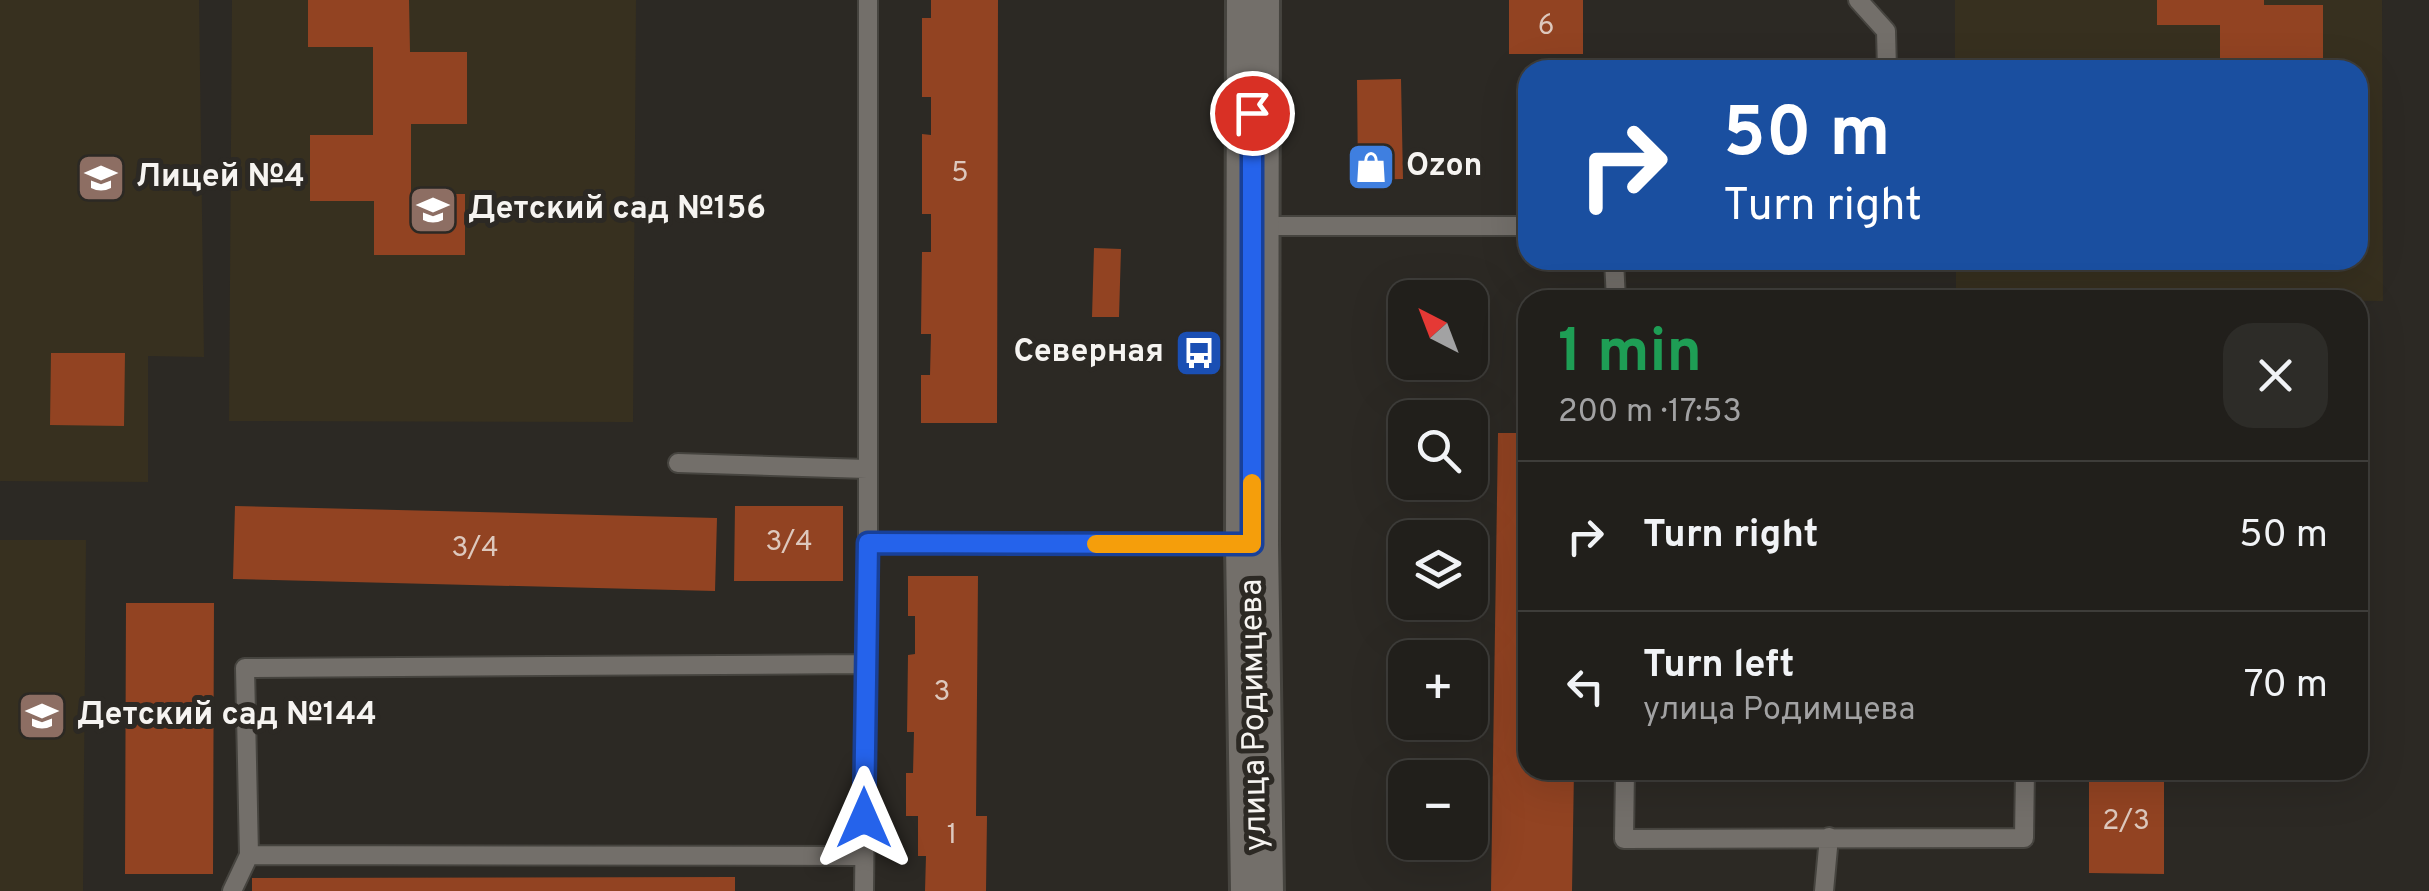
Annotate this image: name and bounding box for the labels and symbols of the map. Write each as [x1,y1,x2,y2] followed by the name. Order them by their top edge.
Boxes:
[1538,9,1554,45] house number: 6
[1210,71,1295,156] pin
[1345,141,1397,193] shop icon: Ozon
[1406,147,1482,187] place label: Ozon
[75,152,127,204] school or university icon: Лицей №4
[951,156,969,192] house number: 5
[136,158,305,198] place label: Лицей №4
[407,184,459,236] school or university icon: Детский сад №156
[468,190,766,230] place label: Детский сад №156
[1388,280,1488,380] north arrow
[1173,327,1225,379] bus stop icon: Северная
[1013,333,1164,373] place label: Северная
[765,525,813,561] house number: 3/4
[451,531,499,567] house number: 3/4
[1233,578,1277,852] street label: улица Родимцева
[934,675,950,711] house number: 3
[16,690,68,742] school or university icon: Детский сад №144
[77,696,377,736] place label: Детский сад №144
[812,766,916,870] position arrow
[2102,804,2150,840] house number: 2/3
[947,818,957,854] house number: 1

